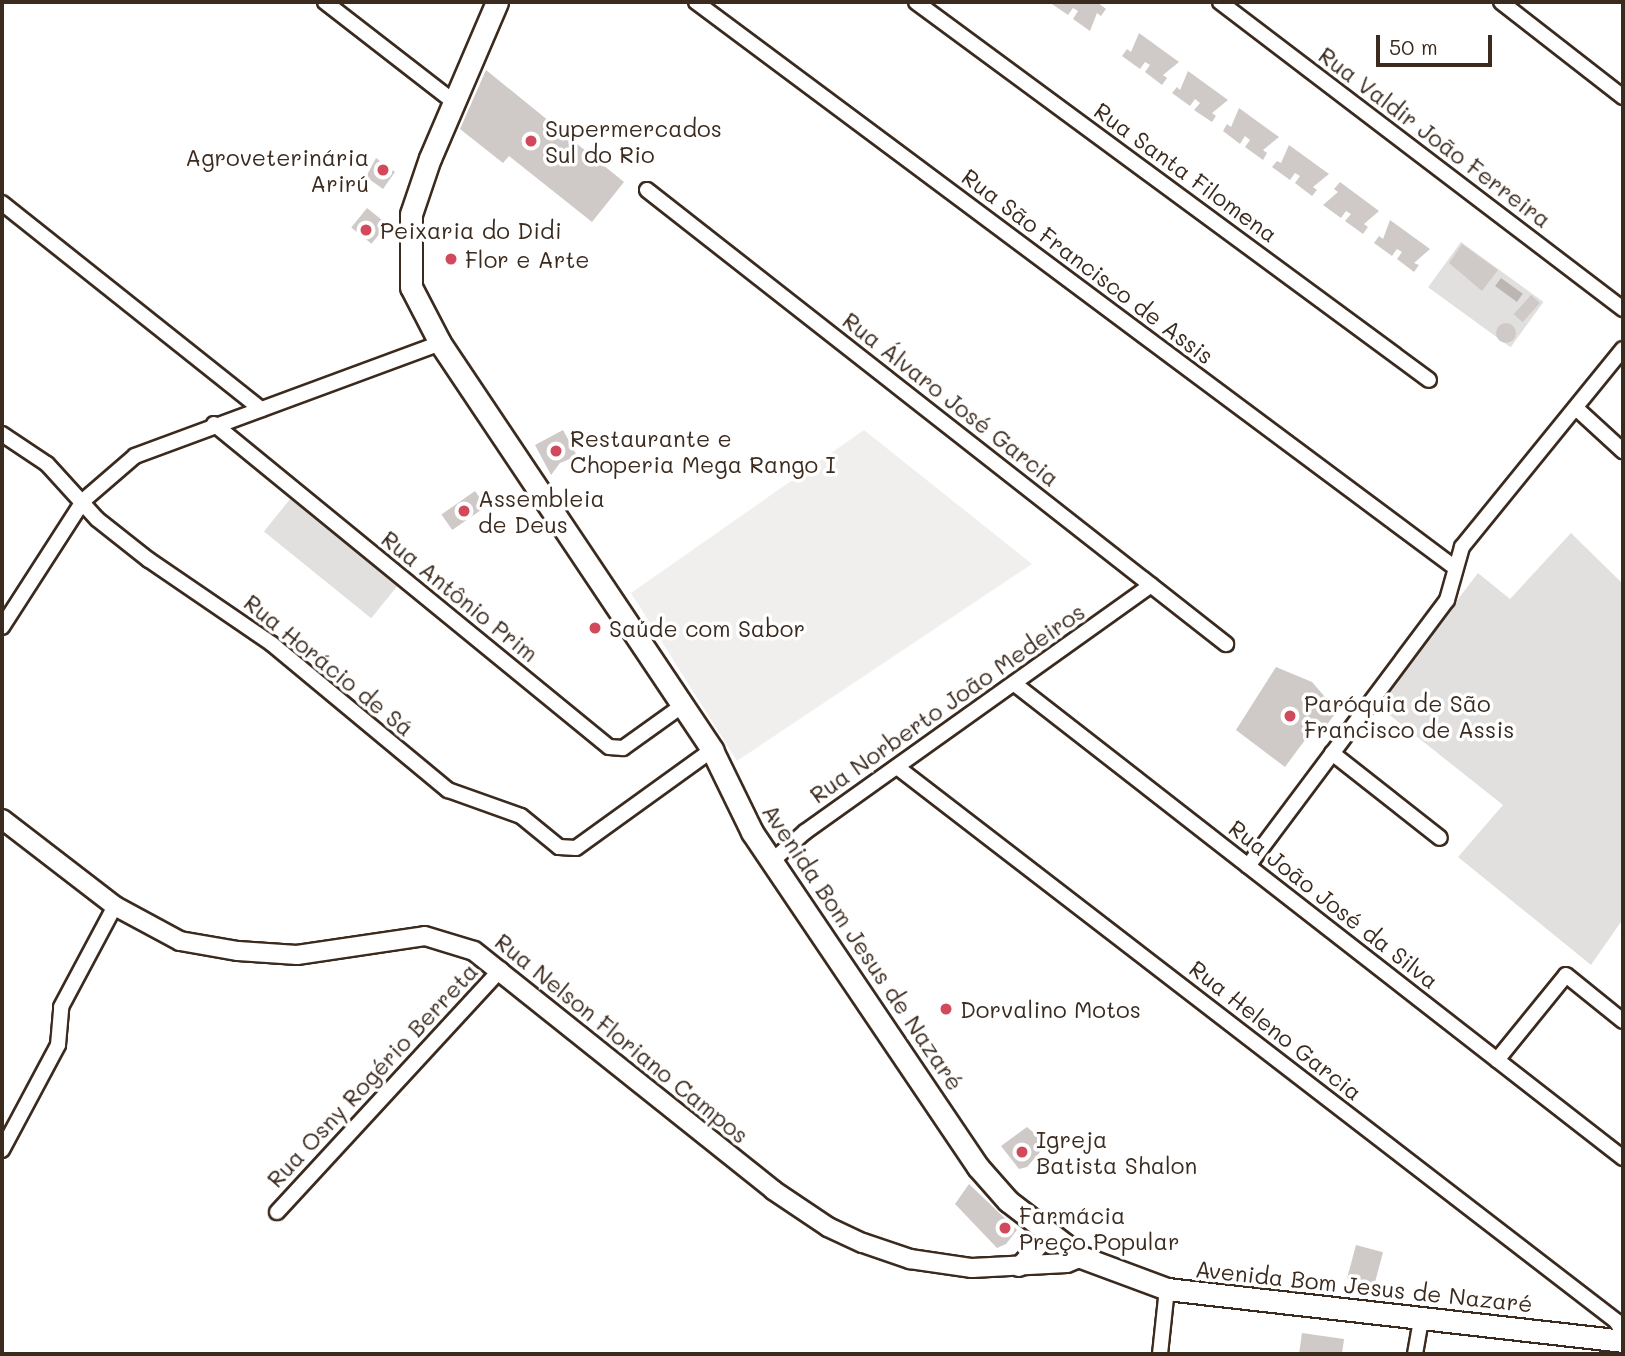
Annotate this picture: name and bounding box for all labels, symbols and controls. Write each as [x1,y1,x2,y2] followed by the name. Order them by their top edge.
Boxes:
[1380,21,1496,65] scale bar
[1389,33,1438,60] text: 50 m
[1314,41,1556,233] street label: Rua Valdir João Ferreira
[1089,96,1283,248] street label: Rua Santa Filomena
[545,114,722,168] place label: Supermercados Sul do Rio
[523,133,539,149] marker: Supermercados Sul do Rio
[185,143,369,197] place label: Agroveterinária Arirú
[375,162,391,178] marker: Agroveterinária Arirú
[957,162,1219,370] street label: Rua São Francisco de Assis
[380,216,562,244] place label: Peixaria do Didi
[358,222,374,238] marker: Peixaria do Didi
[465,245,590,273] place label: Flor e Arte
[443,251,459,267] marker: Flor e Arte
[837,306,1065,492] street label: Rua Álvaro José Garcia
[570,424,836,478] place label: Restaurante e Choperia Mega Rango I
[548,443,564,459] marker: Restaurante e Choperia Mega Rango I
[478,484,605,538] place label: Assembleia de Deus
[456,503,472,519] marker: Assembleia de Deus
[376,524,544,668] street label: Rua Antônio Prim
[239,588,419,742] street label: Rua Horácio de Sá
[804,597,1090,809] street label: Rua Norberto João Medeiros
[609,614,805,642] place label: Saúde com Sabor
[587,620,603,636] marker: Saúde com Sabor
[1304,689,1514,743] place label: Paróquia de São Francisco de Assis
[1282,708,1298,724] marker: Paróquia de São Francisco de Assis
[757,799,969,1095] street label: Avenida Bom Jesus de Nazaré
[1224,814,1444,994] street label: Rua João José da Silva
[490,927,754,1149] street label: Rua Nelson Floriano Campos
[1184,954,1368,1106] street label: Rua Heleno Garcia
[261,957,483,1193] street label: Rua Osny Rogério Berreta
[960,995,1141,1023] place label: Dorvalino Motos
[938,1001,954,1017] marker: Dorvalino Motos
[1036,1125,1197,1179] place label: Igreja Batista Shalon
[1014,1144,1030,1160] marker: Igreja Batista Shalon
[1019,1201,1179,1255] place label: Farmácia Preço Popular
[997,1220,1013,1236] marker: Farmácia Preço Popular
[1194,1255,1534,1317] street label: Avenida Bom Jesus de Nazaré

